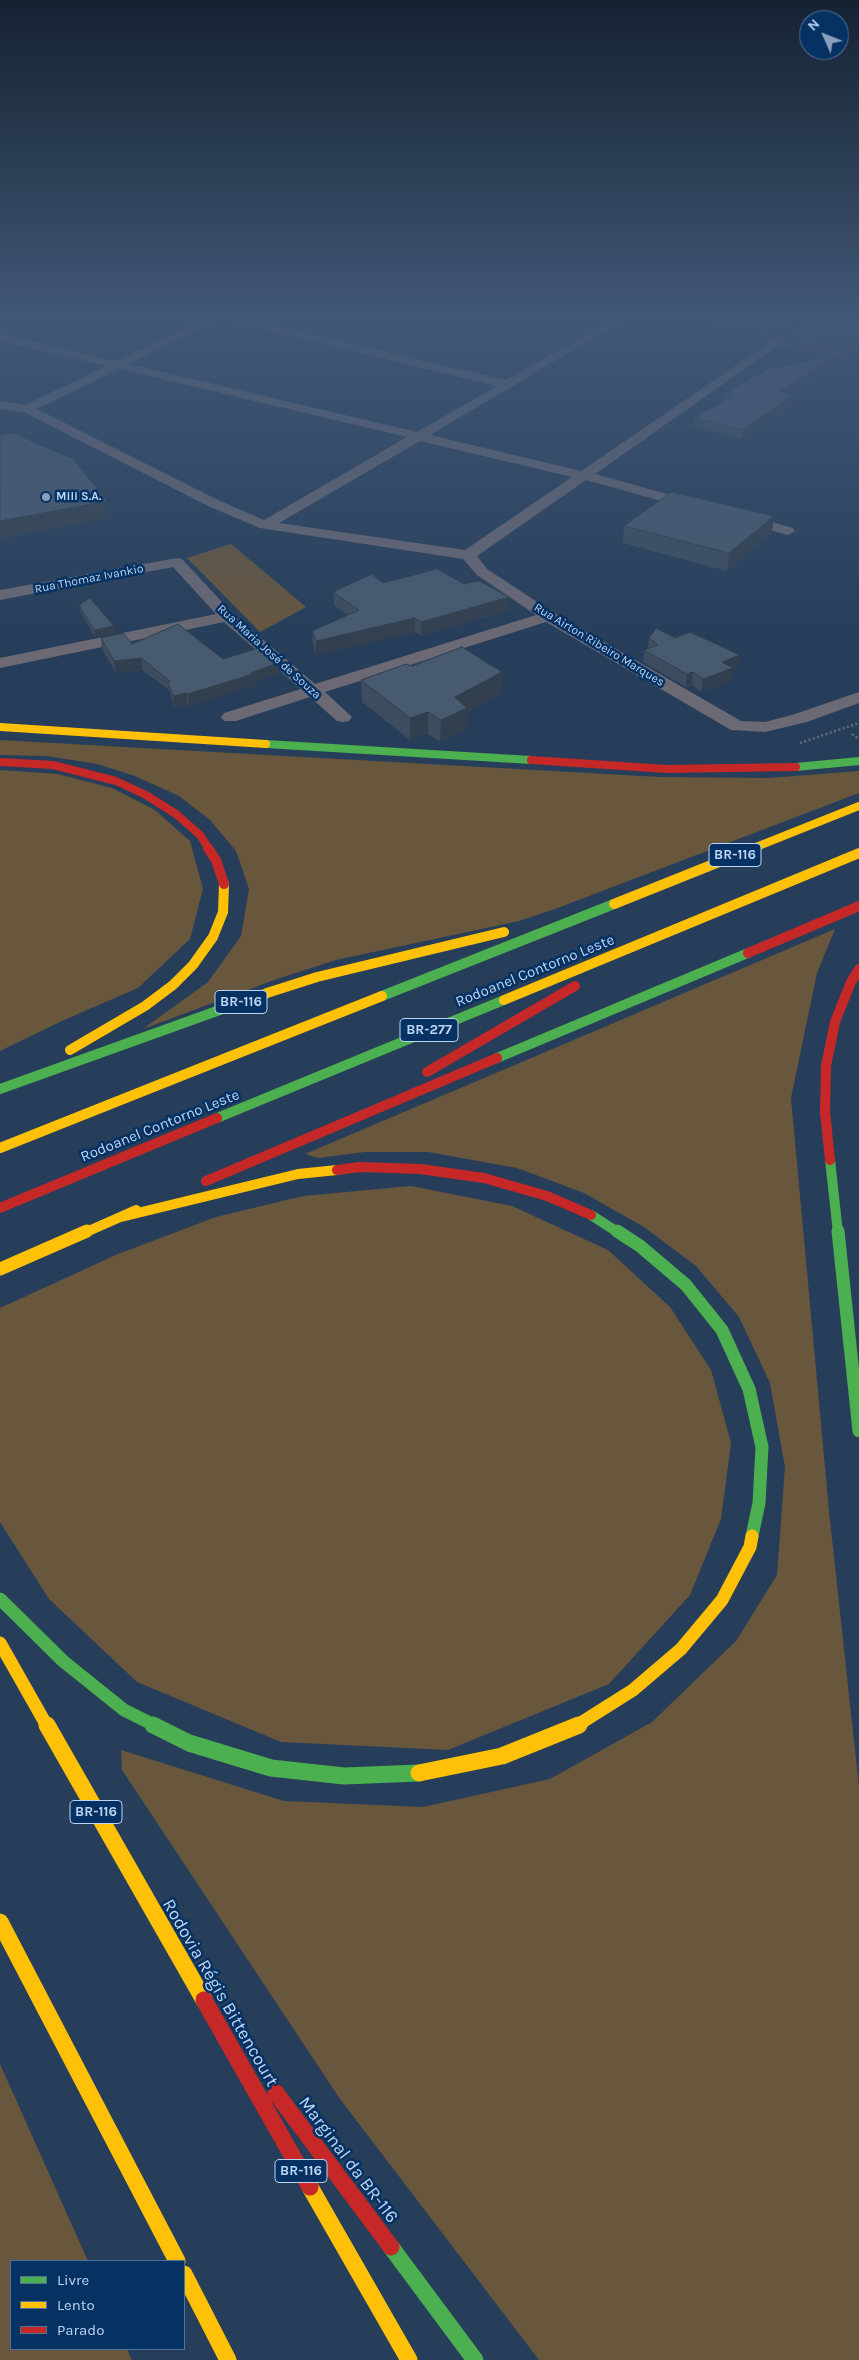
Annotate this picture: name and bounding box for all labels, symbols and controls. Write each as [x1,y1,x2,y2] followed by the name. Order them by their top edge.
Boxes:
[799,10,849,60] north arrow
[804,15,823,34] text: N
[56,490,101,504] place label: Mili S.A.
[40,491,52,503] marker: Mili S.A.
[33,561,145,597] street label: Rua Thomaz Ivankio
[531,600,667,690] street label: Rua Airton Ribeiro Marques
[214,602,324,702] street label: Rua Maria José de Souza
[709,844,761,866] road number: BR-116
[453,931,617,1011] street label: Rodoanel Contorno Leste
[215,990,267,1014] road number: BR-116
[400,1018,458,1042] road number: BR-277
[78,1086,242,1166] street label: Rodoanel Contorno Leste
[70,1800,122,1824] road number: BR-116
[157,1895,283,2091] street label: Rodovia Régis Bittencourt
[293,2093,403,2227] street label: Marginal da BR-116
[275,2160,327,2182] road number: BR-116
[10,2260,185,2350] legend
[57,2271,89,2289] text: Livre
[57,2296,95,2314] text: Lento
[57,2321,104,2339] text: Parado

